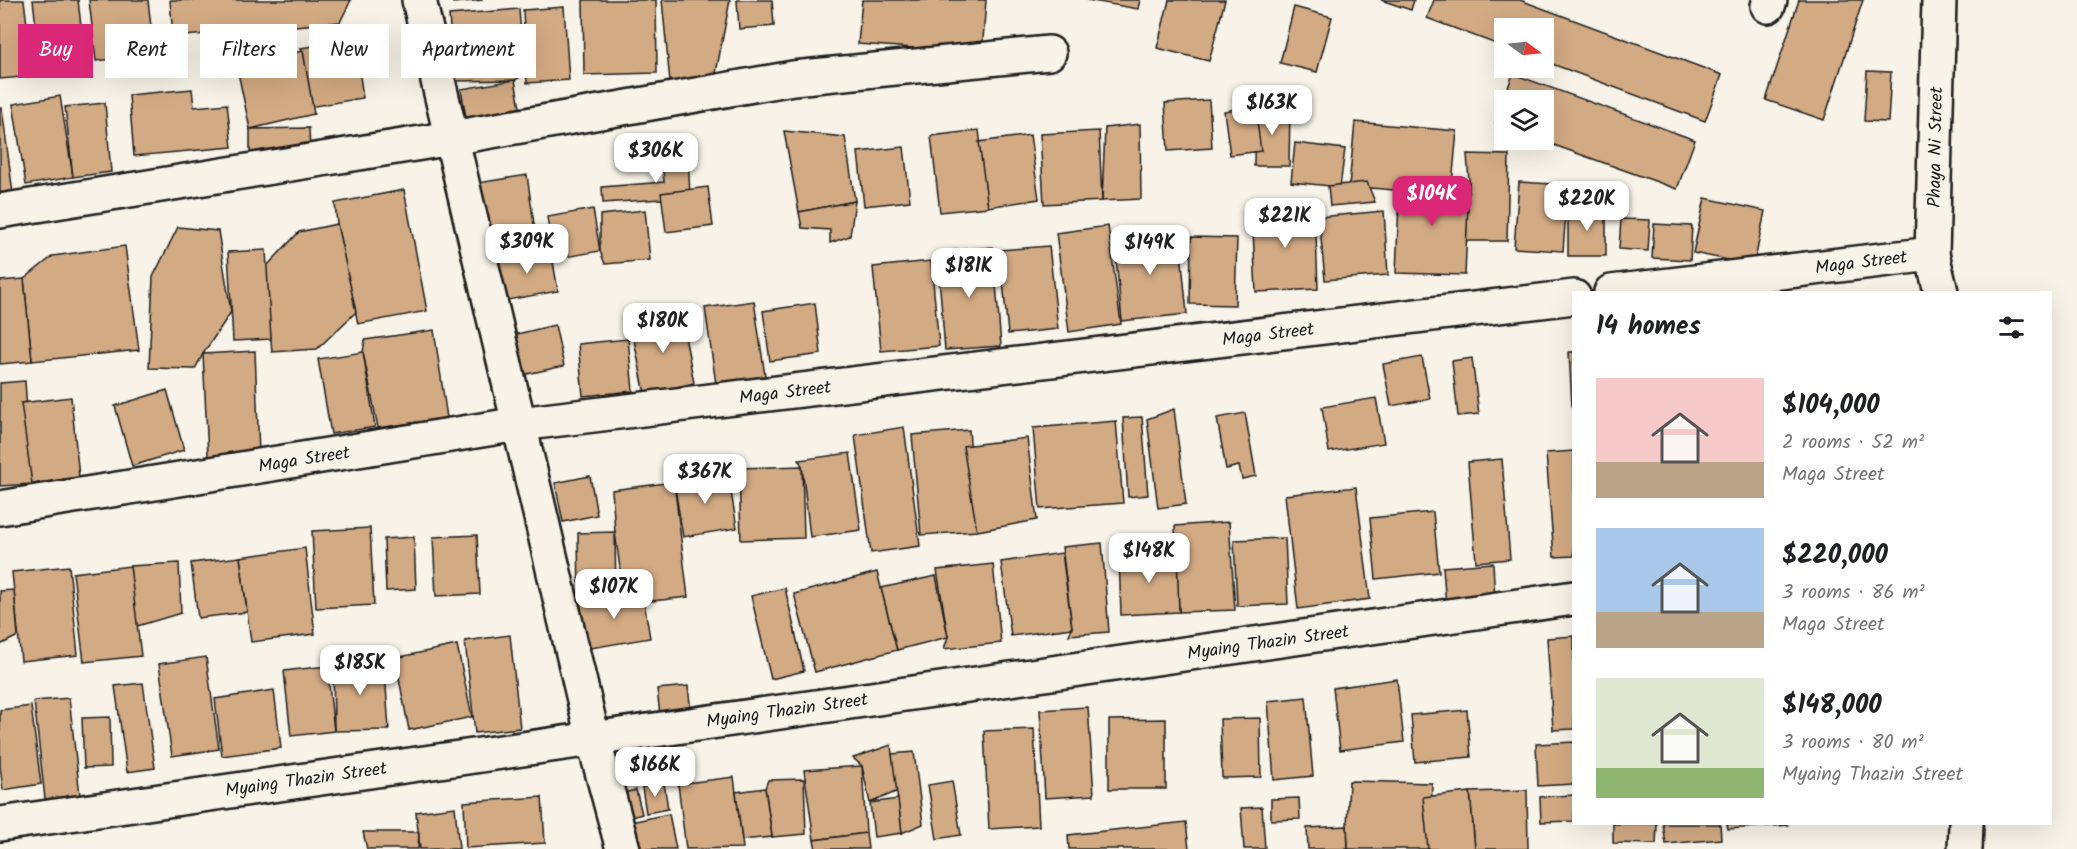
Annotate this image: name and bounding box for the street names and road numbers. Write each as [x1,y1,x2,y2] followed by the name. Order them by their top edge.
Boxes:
[1921,85,1952,208] street label: Phaya Ni Street
[1814,243,1910,284] street label: Maga Street
[1221,315,1317,356] street label: Maga Street
[738,373,834,414] street label: Maga Street
[256,439,353,482] street label: Maga Street
[1185,618,1352,669] street label: Myaing Thazin Street
[704,686,871,737] street label: Myaing Thazin Street
[223,755,390,806] street label: Myaing Thazin Street

